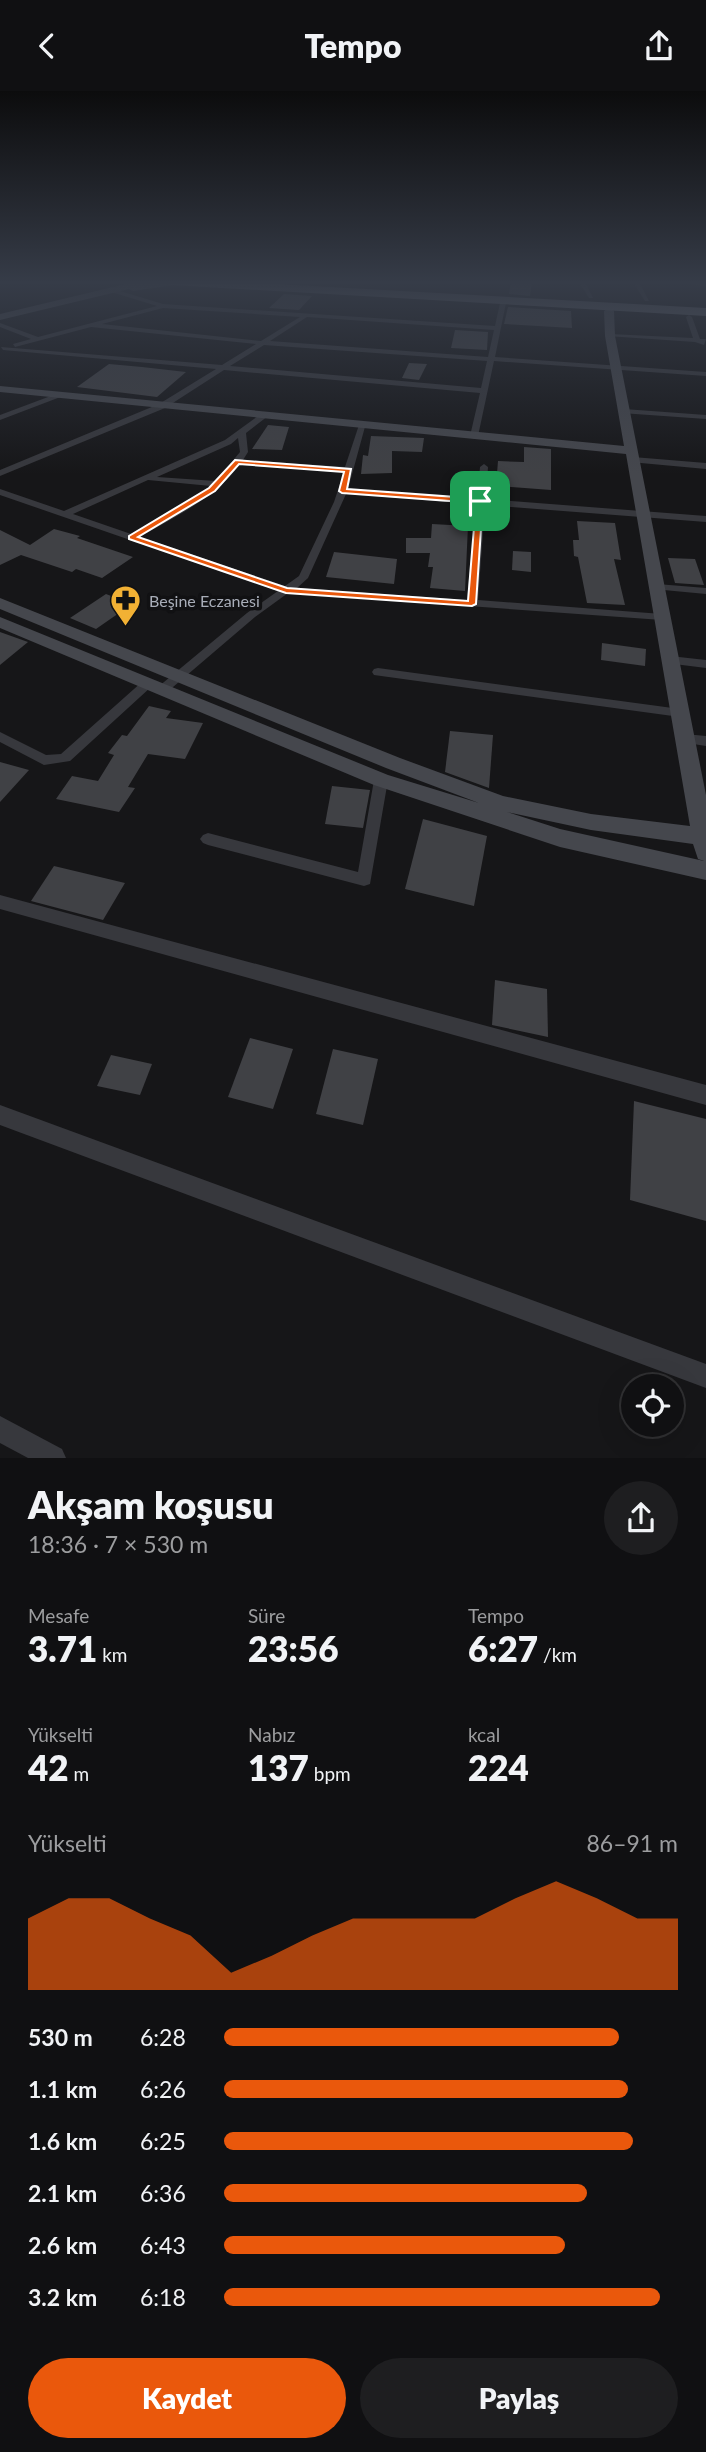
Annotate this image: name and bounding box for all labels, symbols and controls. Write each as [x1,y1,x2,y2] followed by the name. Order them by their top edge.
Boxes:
[304,26,402,65] text: Tempo
[28,27,66,65] icon: back
[640,27,678,65] icon: share
[450,471,510,531] pin
[461,482,499,520] icon: arrive
[109,584,143,628] pharmacy icon: Beşine Eczanesi
[149,591,260,610] place label: Beşine Eczanesi
[621,1374,684,1437] map controls
[621,1374,684,1437] button: locate
[28,1481,274,1527] text: Akşam koşusu
[604,1481,678,1555] button: share
[28,1530,208,1558] text: 18:36 · 7 × 530 m
[28,1604,89,1627] text: Mesafe
[248,1604,285,1627] text: Süre
[468,1604,524,1627] text: Tempo
[28,1627,97,1669] text: 3.71
[248,1627,338,1669] text: 23:56
[468,1627,538,1669] text: 6:27
[97,1643,127,1666] text: km
[538,1643,577,1666] text: /km
[28,1723,93,1746] text: Yükselti
[248,1723,295,1746] text: Nabız
[468,1723,500,1746] text: kcal
[28,1746,69,1788] text: 42
[248,1746,309,1788] text: 137
[468,1746,529,1788] text: 224
[69,1762,89,1785] text: m
[309,1762,351,1785] text: bpm
[28,1829,107,1857] text: Yükselti
[586,1829,678,1857] text: 86–91 m
[28,2023,93,2051] text: 530 m
[140,2023,186,2051] text: 6:28
[28,2075,97,2103] text: 1.1 km
[140,2075,186,2103] text: 6:26
[28,2127,97,2155] text: 1.6 km
[140,2127,186,2155] text: 6:25
[28,2179,97,2207] text: 2.1 km
[140,2179,186,2207] text: 6:36
[28,2231,97,2259] text: 2.6 km
[140,2231,186,2259] text: 6:43
[28,2283,97,2311] text: 3.2 km
[140,2283,186,2311] text: 6:18
[28,2358,346,2438] button: Kaydet
[360,2358,678,2438] button: Paylaş

